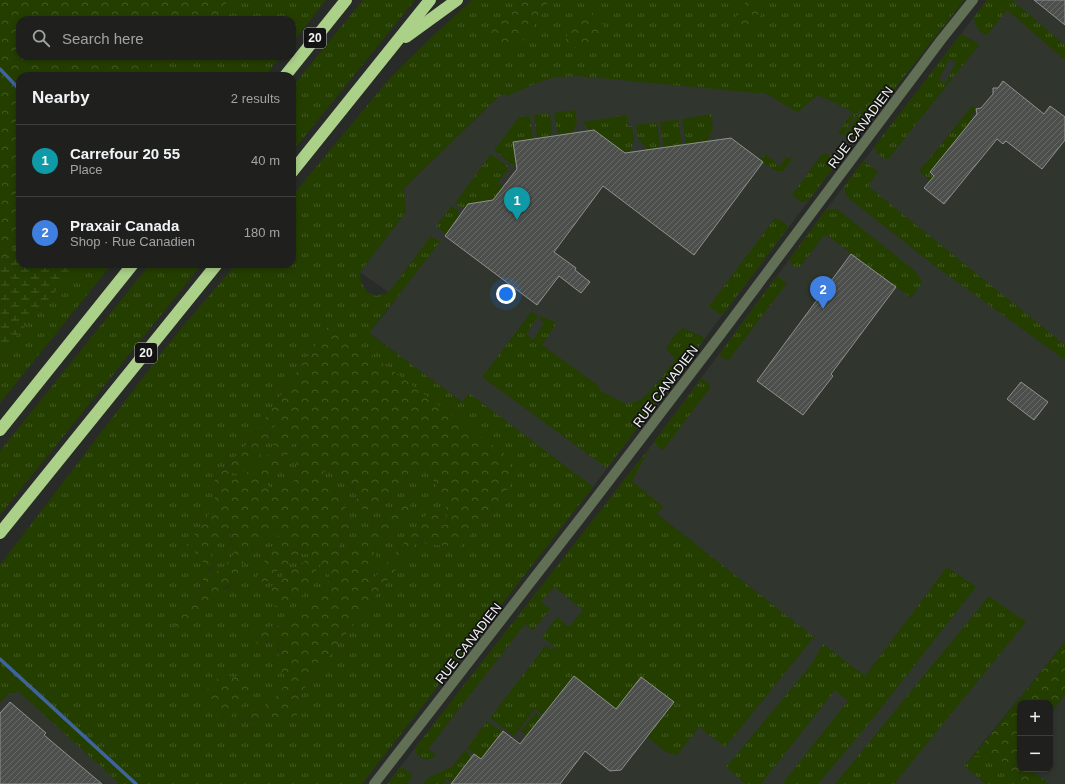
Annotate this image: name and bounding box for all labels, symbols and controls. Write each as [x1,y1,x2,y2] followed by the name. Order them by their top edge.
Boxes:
[16,16,296,60] search box
[30,27,52,49] icon: search
[304,28,326,48] road number: 20
[62,30,144,47] text: Search here
[825,84,896,171] street label: RUE CANADIEN
[32,88,90,107] text: Nearby
[231,91,280,106] text: 2 results
[70,145,180,162] text: Carrefour 20 55
[41,153,49,168] text: 1
[251,153,280,168] text: 40 m
[70,162,103,177] text: Place
[504,187,530,220] pin: 1
[70,217,179,234] text: Praxair Canada
[41,225,49,240] text: 2
[244,225,280,240] text: 180 m
[70,234,195,249] text: Shop · Rue Canadien
[810,276,836,309] pin: 2
[496,284,516,304] your location
[135,343,157,363] road number: 20
[630,343,701,430] street label: RUE CANADIEN
[432,600,505,687] street label: RUE CANADIEN
[1017,700,1053,772] map controls
[1017,700,1053,736] button: +
[1017,736,1053,772] button: −

